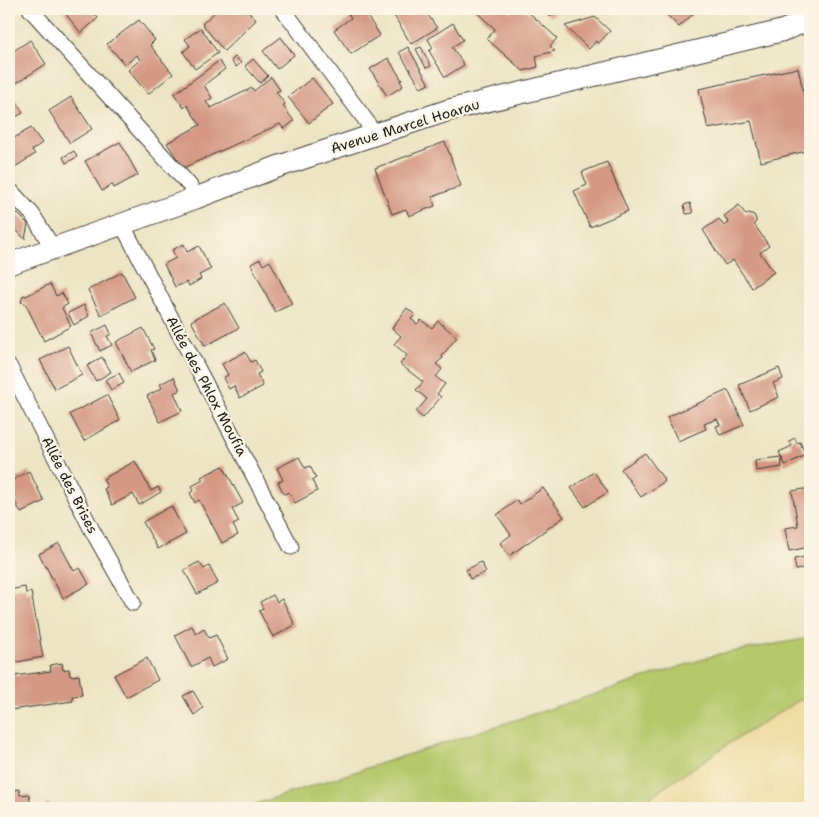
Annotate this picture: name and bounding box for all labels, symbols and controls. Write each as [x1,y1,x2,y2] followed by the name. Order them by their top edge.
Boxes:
[328,95,482,157] street label: Avenue Marcel Hoarau
[162,313,252,459] street label: Allée des Phlox Moufia
[38,433,102,537] street label: Allée des Brises

